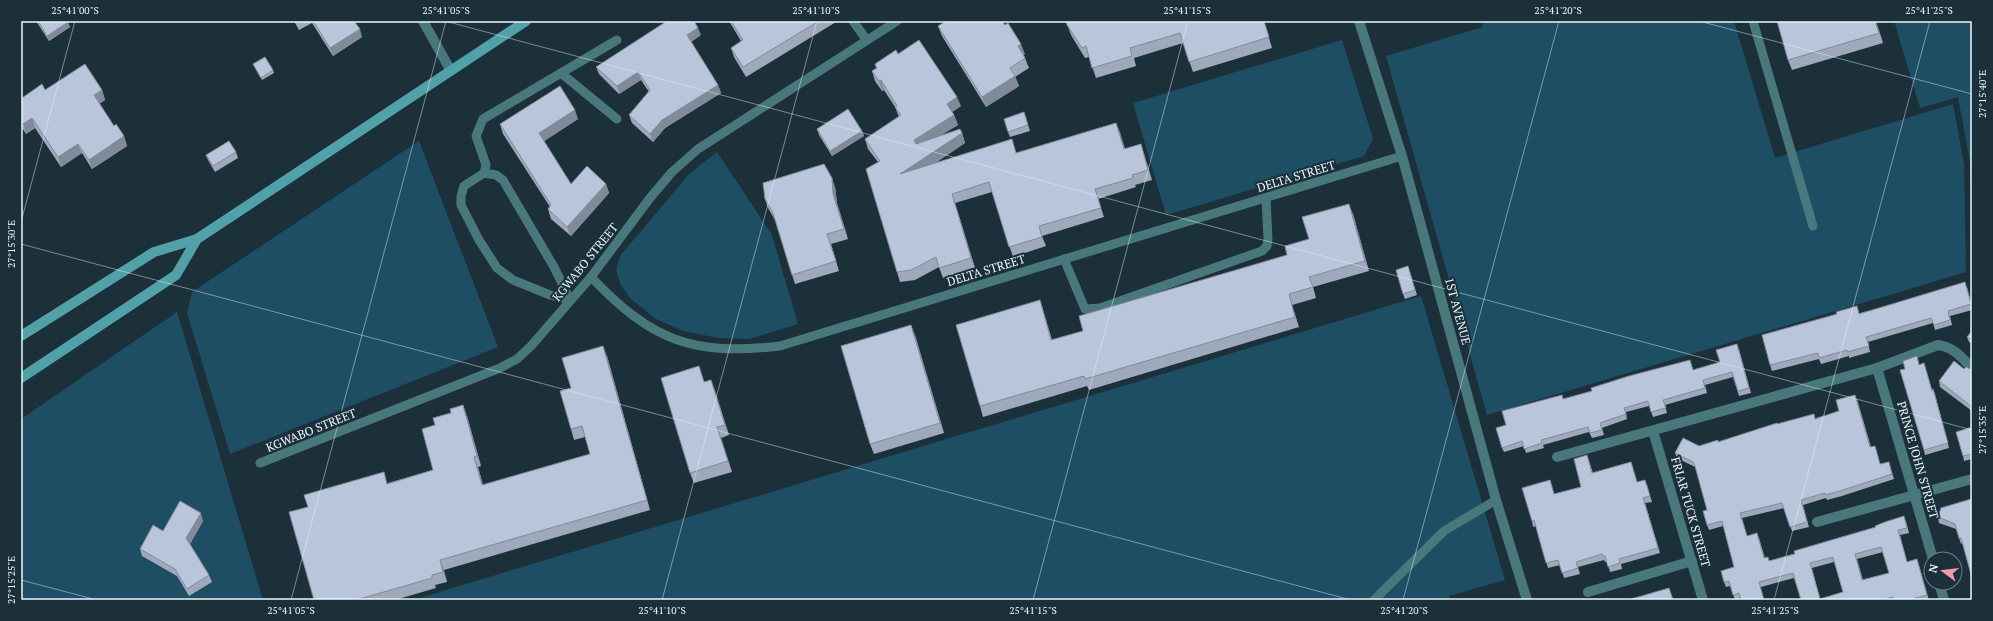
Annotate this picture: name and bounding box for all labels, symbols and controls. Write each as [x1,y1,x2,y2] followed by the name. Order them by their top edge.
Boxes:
[51,4,99,17] text: 25°41'00"S
[422,4,470,17] text: 25°41'05"S
[792,4,840,17] text: 25°41'10"S
[1163,4,1211,17] text: 25°41'15"S
[1534,4,1582,17] text: 25°41'20"S
[1905,4,1953,17] text: 25°41'25"S
[1976,70,1989,118] text: 27°15'40"E
[1255,157,1338,195] street label: DELTA STREET
[5,220,18,268] text: 27°15'30"E
[549,220,621,304] street label: KGWABO STREET
[945,251,1028,289] street label: DELTA STREET
[1442,276,1474,346] street label: 1ST AVENUE
[1894,399,1942,521] street label: PRINCE JOHN STREET
[264,405,359,455] street label: KGWABO STREET
[1976,406,1989,454] text: 27°15'35"E
[1668,455,1714,569] street label: FRIAR TUCK STREET
[1923,551,1963,591] north arrow
[5,556,18,604] text: 27°15'25"E
[1925,562,1941,574] text: N
[267,604,315,617] text: 25°41'05"S
[638,604,686,617] text: 25°41'10"S
[1009,604,1057,617] text: 25°41'15"S
[1380,604,1428,617] text: 25°41'20"S
[1751,604,1799,617] text: 25°41'25"S

